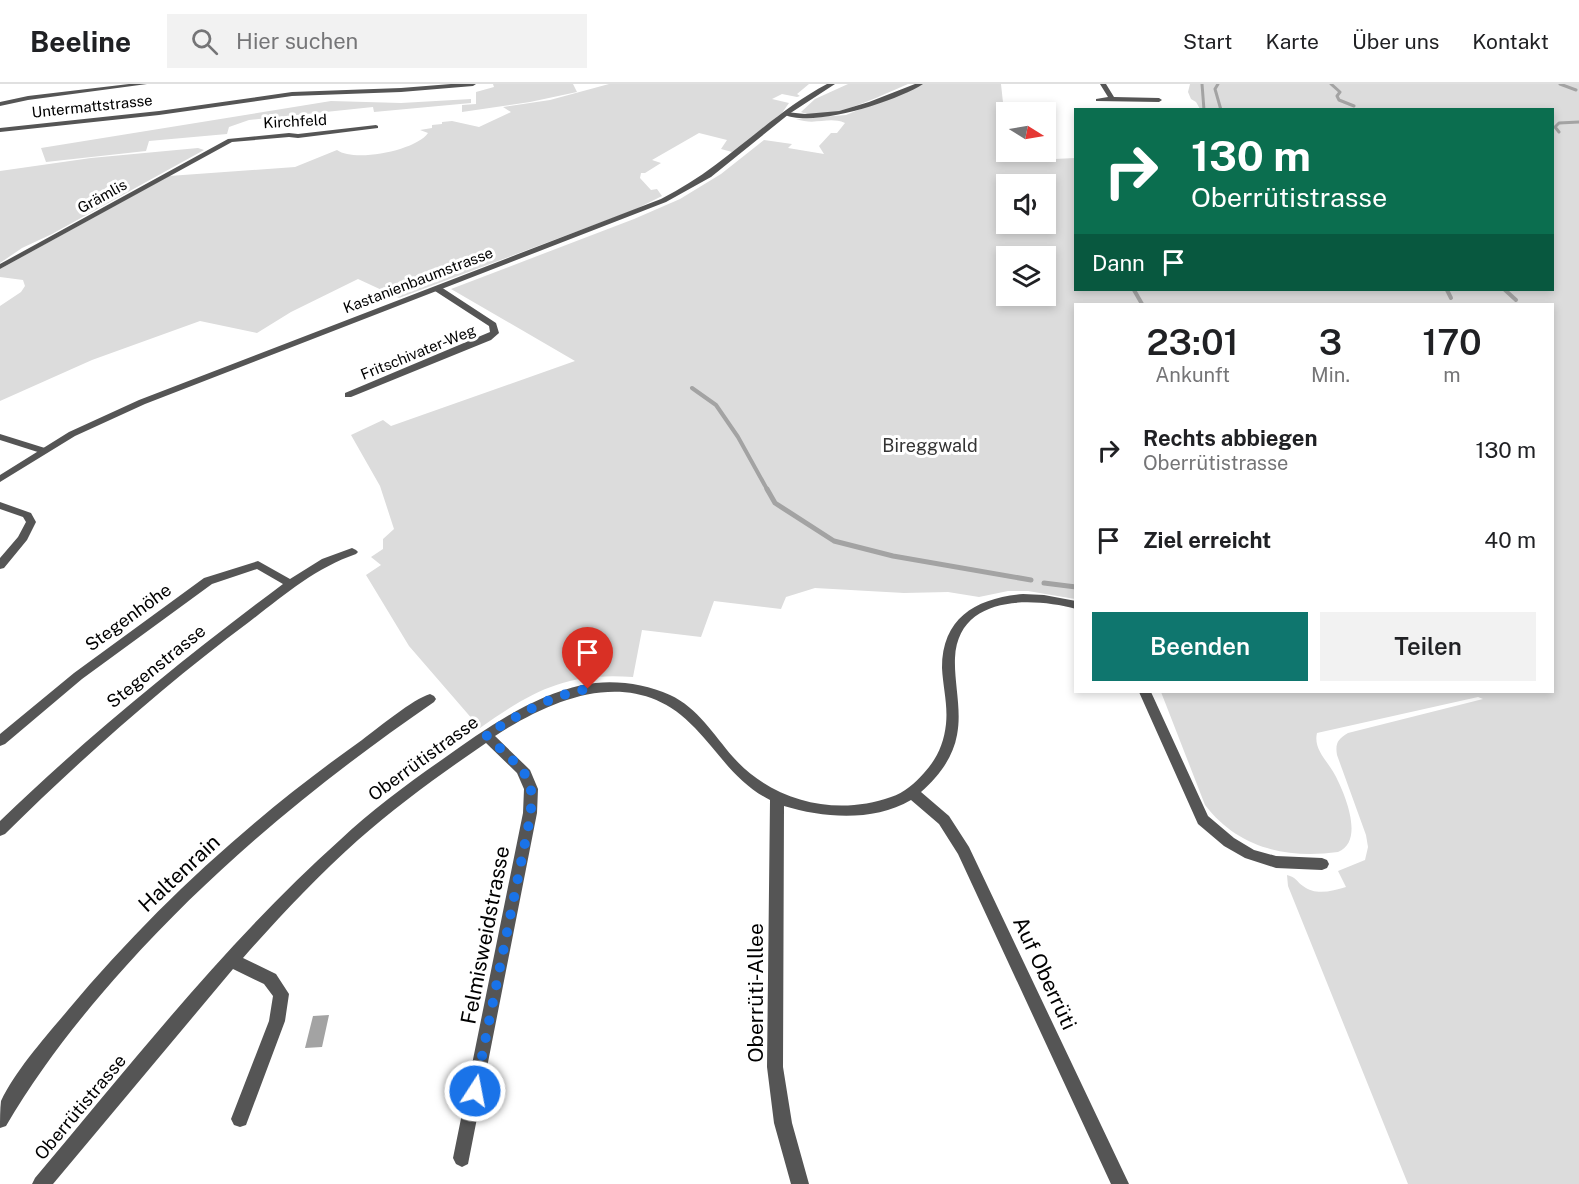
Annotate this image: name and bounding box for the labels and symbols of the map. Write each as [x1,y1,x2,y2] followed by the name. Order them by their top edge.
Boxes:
[31,91,153,121] street label: Untermattstrasse
[996,102,1056,162] north arrow
[263,111,327,131] street label: Kirchfeld
[74,176,130,216] street label: Grämlis
[341,244,495,316] street label: Kastanienbaumstrasse
[358,321,478,383] street label: Fritschivater-Weg
[882,435,978,456] park label: Bireggwald
[81,579,175,655] street label: Stegenhöhe
[102,620,210,712] street label: Stegenstrasse
[562,627,613,689] pin
[364,711,482,805] street label: Oberrütistrasse
[133,829,225,917] street label: Haltenrain
[455,844,515,1026] street label: Felmisweidstrasse
[1008,912,1082,1034] street label: Auf Oberrüti
[743,923,768,1063] street label: Oberrüti-Allee
[30,1050,130,1164] street label: Oberrütistrasse
[443,1059,507,1123] position arrow

